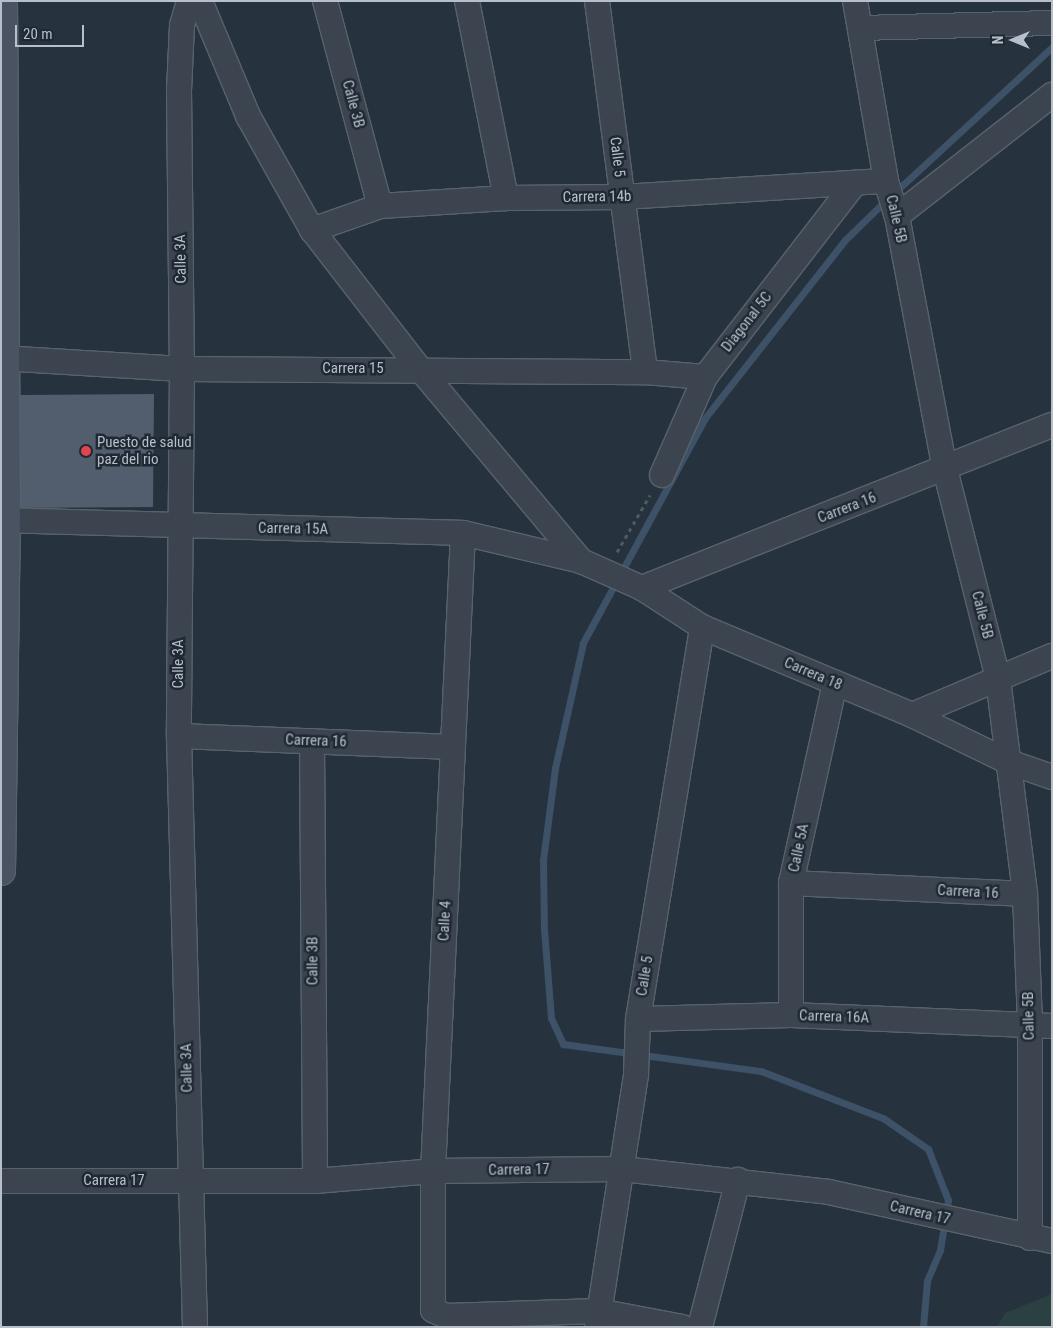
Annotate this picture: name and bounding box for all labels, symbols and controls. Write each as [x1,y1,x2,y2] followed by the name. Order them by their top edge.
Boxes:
[18,15,86,47] scale bar
[988,15,1038,65] north arrow
[23,25,53,43] text: 20 m
[990,36,1006,44] text: N
[338,78,368,130] street label: Calle 3B
[606,136,628,178] street label: Calle 5
[562,187,632,207] street label: Carrera 14b
[882,193,910,245] street label: Calle 5B
[172,234,190,284] street label: Calle 3A
[718,288,776,356] street label: Diagonal 5C
[322,360,384,378] street label: Carrera 15
[97,433,192,468] place label: Puesto de salud paz del rio
[79,444,93,458] marker: Puesto de salud paz del rio
[815,489,879,527] street label: Carrera 16
[258,519,328,539] street label: Carrera 15A
[967,589,997,641] street label: Calle 5B
[170,639,188,689] street label: Calle 3A
[781,654,845,694] street label: Carrera 18
[285,731,347,751] street label: Carrera 16
[785,822,813,874] street label: Calle 5A
[937,881,999,903] street label: Carrera 16
[435,900,455,942] street label: Calle 4
[304,937,322,985] street label: Calle 3B
[633,955,657,997] street label: Calle 5
[1020,992,1038,1040] street label: Calle 5B
[799,1007,869,1027] street label: Carrera 16A
[178,1043,196,1093] street label: Calle 3A
[488,1160,550,1180] street label: Carrera 17
[83,1172,145,1190] street label: Carrera 17
[888,1197,952,1229] street label: Carrera 17

